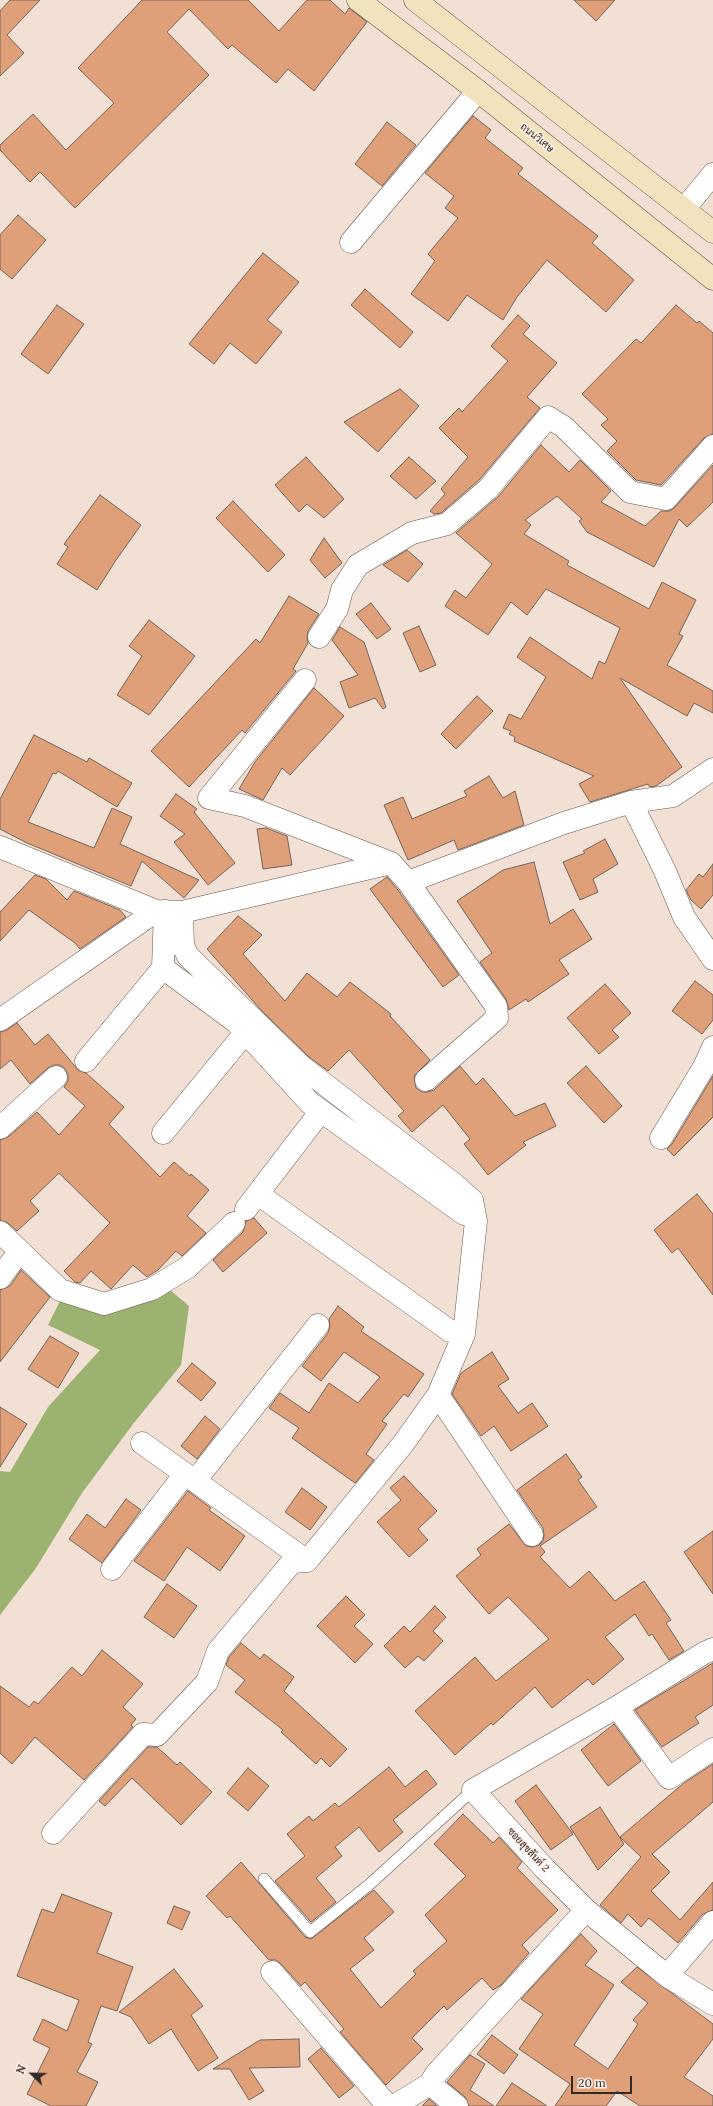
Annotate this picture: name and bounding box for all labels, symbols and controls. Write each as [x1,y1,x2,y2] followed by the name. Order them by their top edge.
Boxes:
[518,121,556,155] street label: ถนนวิเศษ
[505,1826,551,1874] street label: ซอยสุขสันต์ 2
[12,2054,52,2094] north arrow
[13,2063,29,2076] text: N
[573,2068,634,2094] scale bar
[578,2075,606,2090] text: 20 m

